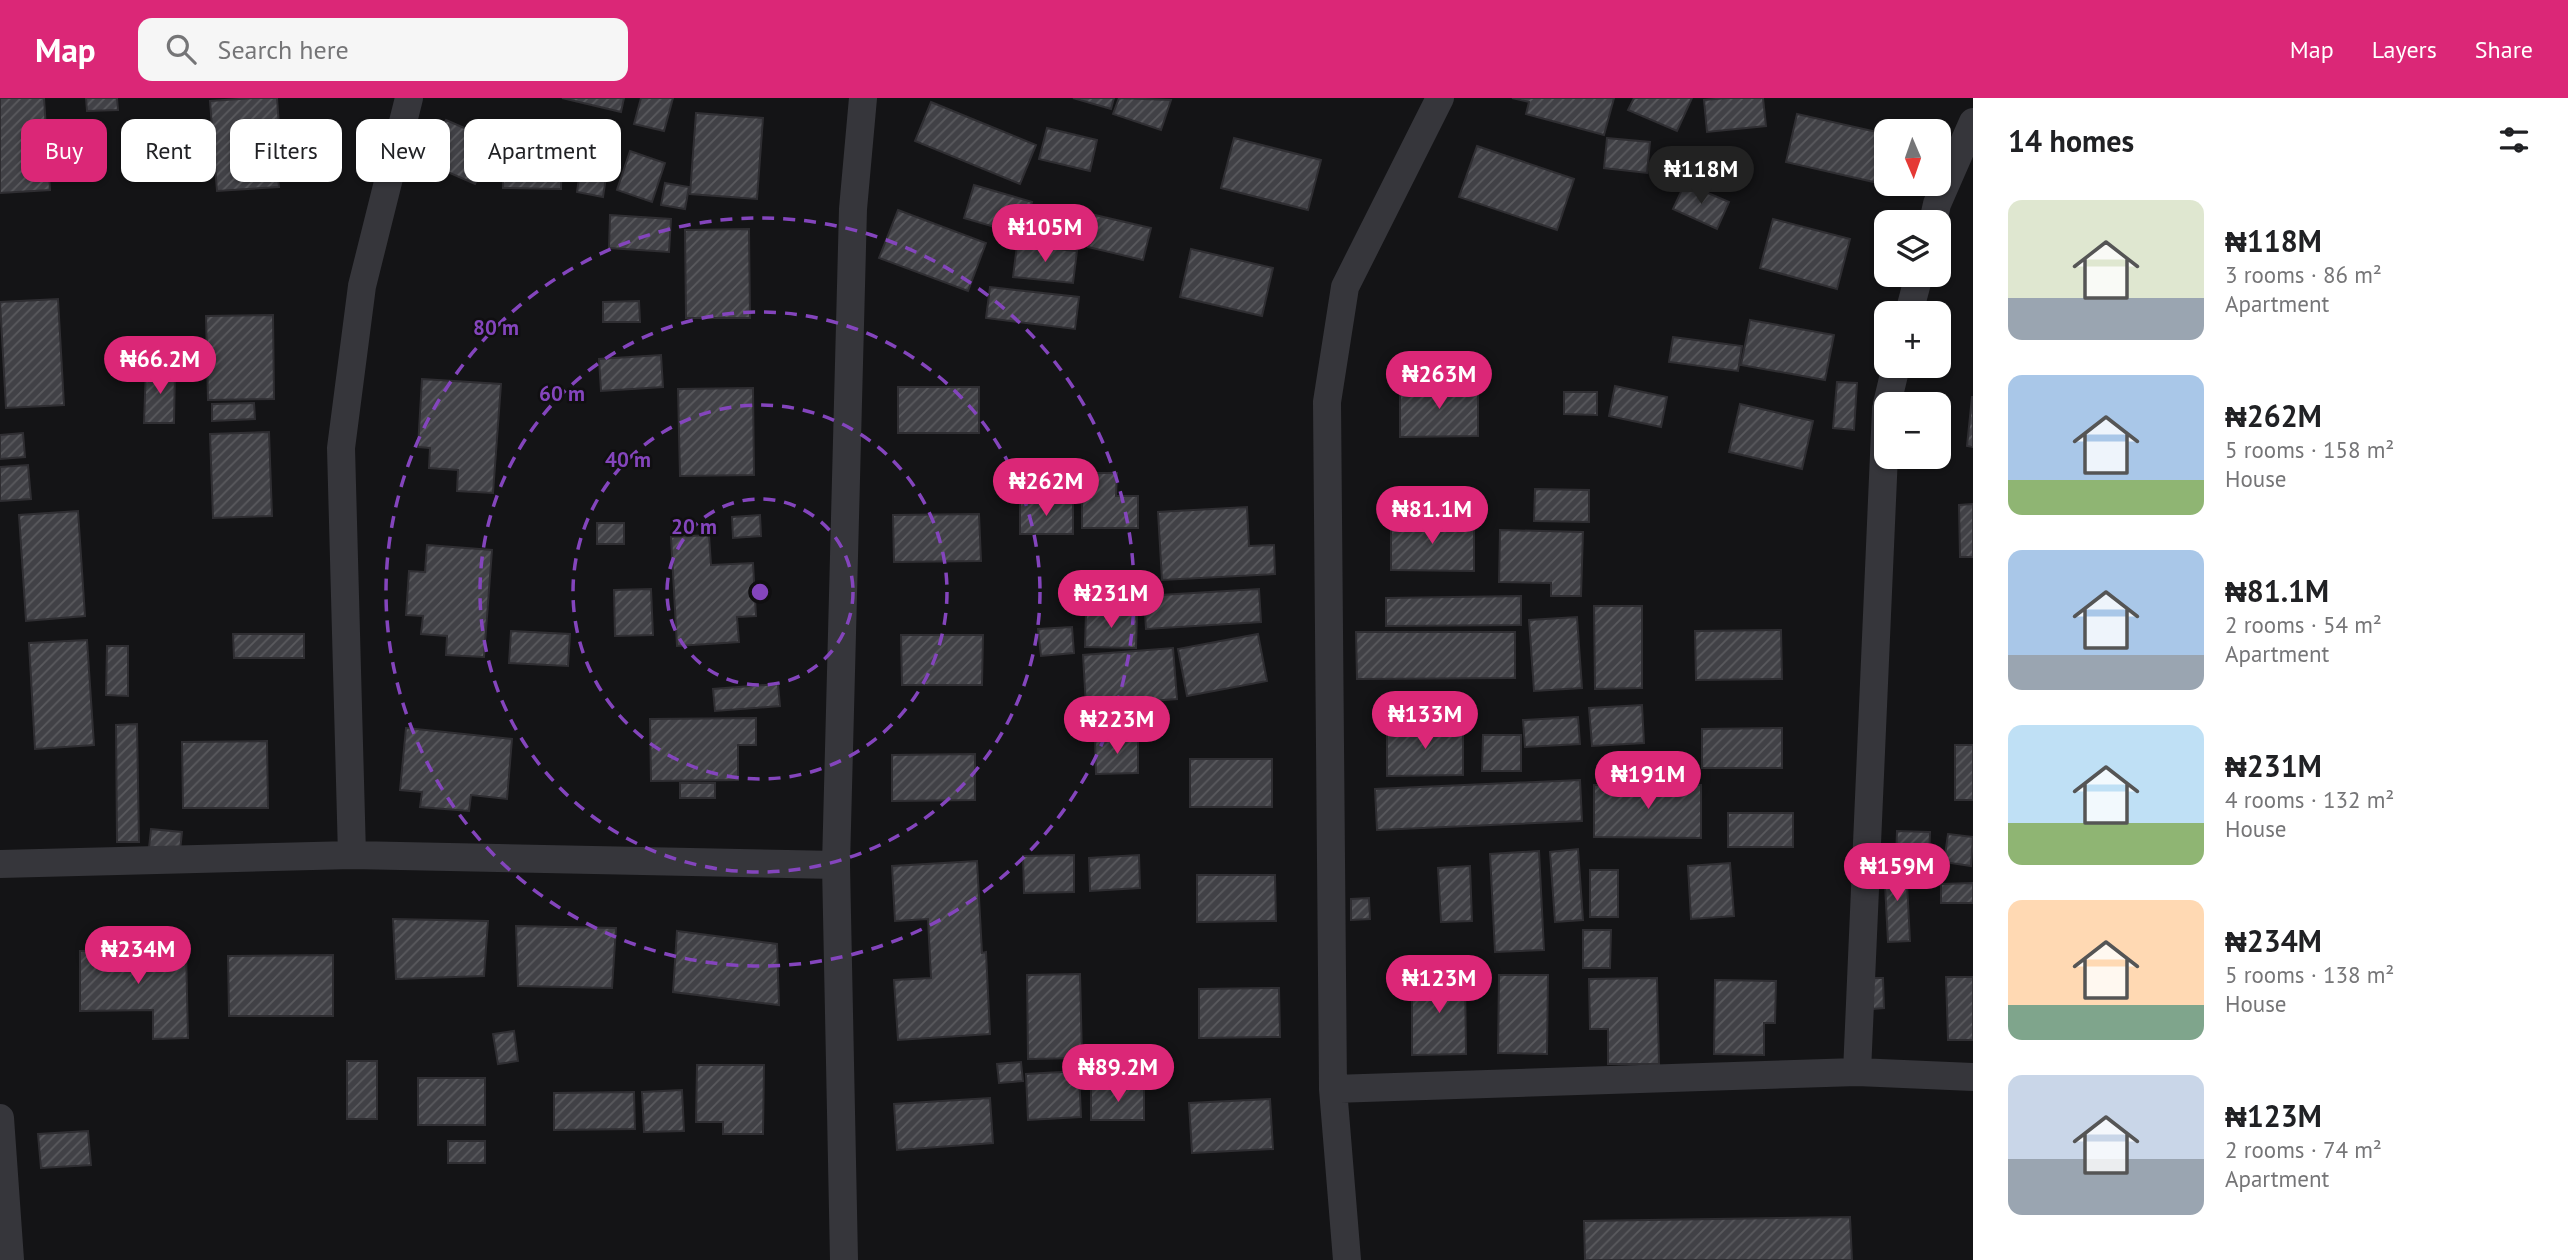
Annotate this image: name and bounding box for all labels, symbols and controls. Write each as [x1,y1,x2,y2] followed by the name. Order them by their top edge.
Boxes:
[138,18,628,81] search box
[35,28,96,71] text: Map
[162,30,200,68] icon: search
[218,33,349,66] text: Search here
[2290,34,2334,65] text: Map
[2372,34,2437,65] text: Layers
[2475,34,2533,65] text: Share
[21,119,107,182] chip: Buy
[121,119,216,182] chip: Rent
[230,119,342,182] chip: Filters
[356,119,450,182] chip: New
[464,119,621,182] chip: Apartment
[1874,119,1951,196] north arrow
[1874,119,1951,469] map controls
[2008,121,2134,160] text: 14 homes
[2495,121,2533,159] icon: filters
[1652,146,1750,206] pin: ₦118M
[1664,154,1738,183] text: ₦118M
[996,204,1094,264] pin: ₦105M
[1874,210,1951,287] button: layers
[1008,212,1082,241] text: ₦105M
[2225,221,2322,260] text: ₦118M
[2064,228,2148,312] icon: home
[2225,260,2382,289] text: 3 rooms · 86 m²
[2225,289,2329,318] text: Apartment
[1874,301,1951,378] button: +
[473,314,519,341] text: 80 m
[103,336,217,396] pin: ₦66.2M
[120,344,200,373] text: ₦66.2M
[1390,352,1488,411] pin: ₦263M
[1402,359,1476,388] text: ₦263M
[539,380,585,407] text: 60 m
[1874,392,1951,469] button: −
[2225,396,2322,435] text: ₦262M
[2064,403,2148,487] icon: home
[2225,435,2394,464] text: 5 rooms · 158 m²
[605,446,651,473] text: 40 m
[997,458,1095,518] pin: ₦262M
[2225,464,2287,493] text: House
[1009,466,1083,495] text: ₦262M
[1375,486,1489,546] pin: ₦81.1M
[1392,494,1472,523] text: ₦81.1M
[671,513,717,540] text: 20 m
[1062,570,1160,630] pin: ₦231M
[2225,571,2329,610] text: ₦81.1M
[1074,578,1148,607] text: ₦231M
[2064,578,2148,662] icon: home
[748,580,772,604] centre of rings
[2225,610,2382,639] text: 2 rooms · 54 m²
[2225,639,2329,668] text: Apartment
[1376,692,1474,751] pin: ₦133M
[1068,696,1166,756] pin: ₦223M
[1388,699,1462,728] text: ₦133M
[1080,704,1154,733] text: ₦223M
[2225,746,2322,785] text: ₦231M
[1599,752,1697,811] pin: ₦191M
[2064,753,2148,837] icon: home
[1611,759,1685,788] text: ₦191M
[2225,785,2394,814] text: 4 rooms · 132 m²
[2225,814,2287,843] text: House
[1848,844,1946,903] pin: ₦159M
[1860,851,1934,880] text: ₦159M
[2225,921,2322,960] text: ₦234M
[89,926,187,986] pin: ₦234M
[2064,928,2148,1012] icon: home
[101,934,175,963] text: ₦234M
[1390,956,1488,1015] pin: ₦123M
[2225,960,2394,989] text: 5 rooms · 138 m²
[1402,963,1476,992] text: ₦123M
[2225,989,2287,1018] text: House
[1061,1044,1175,1104] pin: ₦89.2M
[1078,1052,1158,1081] text: ₦89.2M
[2225,1096,2322,1135] text: ₦123M
[2064,1103,2148,1187] icon: home
[2225,1135,2382,1164] text: 2 rooms · 74 m²
[2225,1164,2329,1193] text: Apartment

